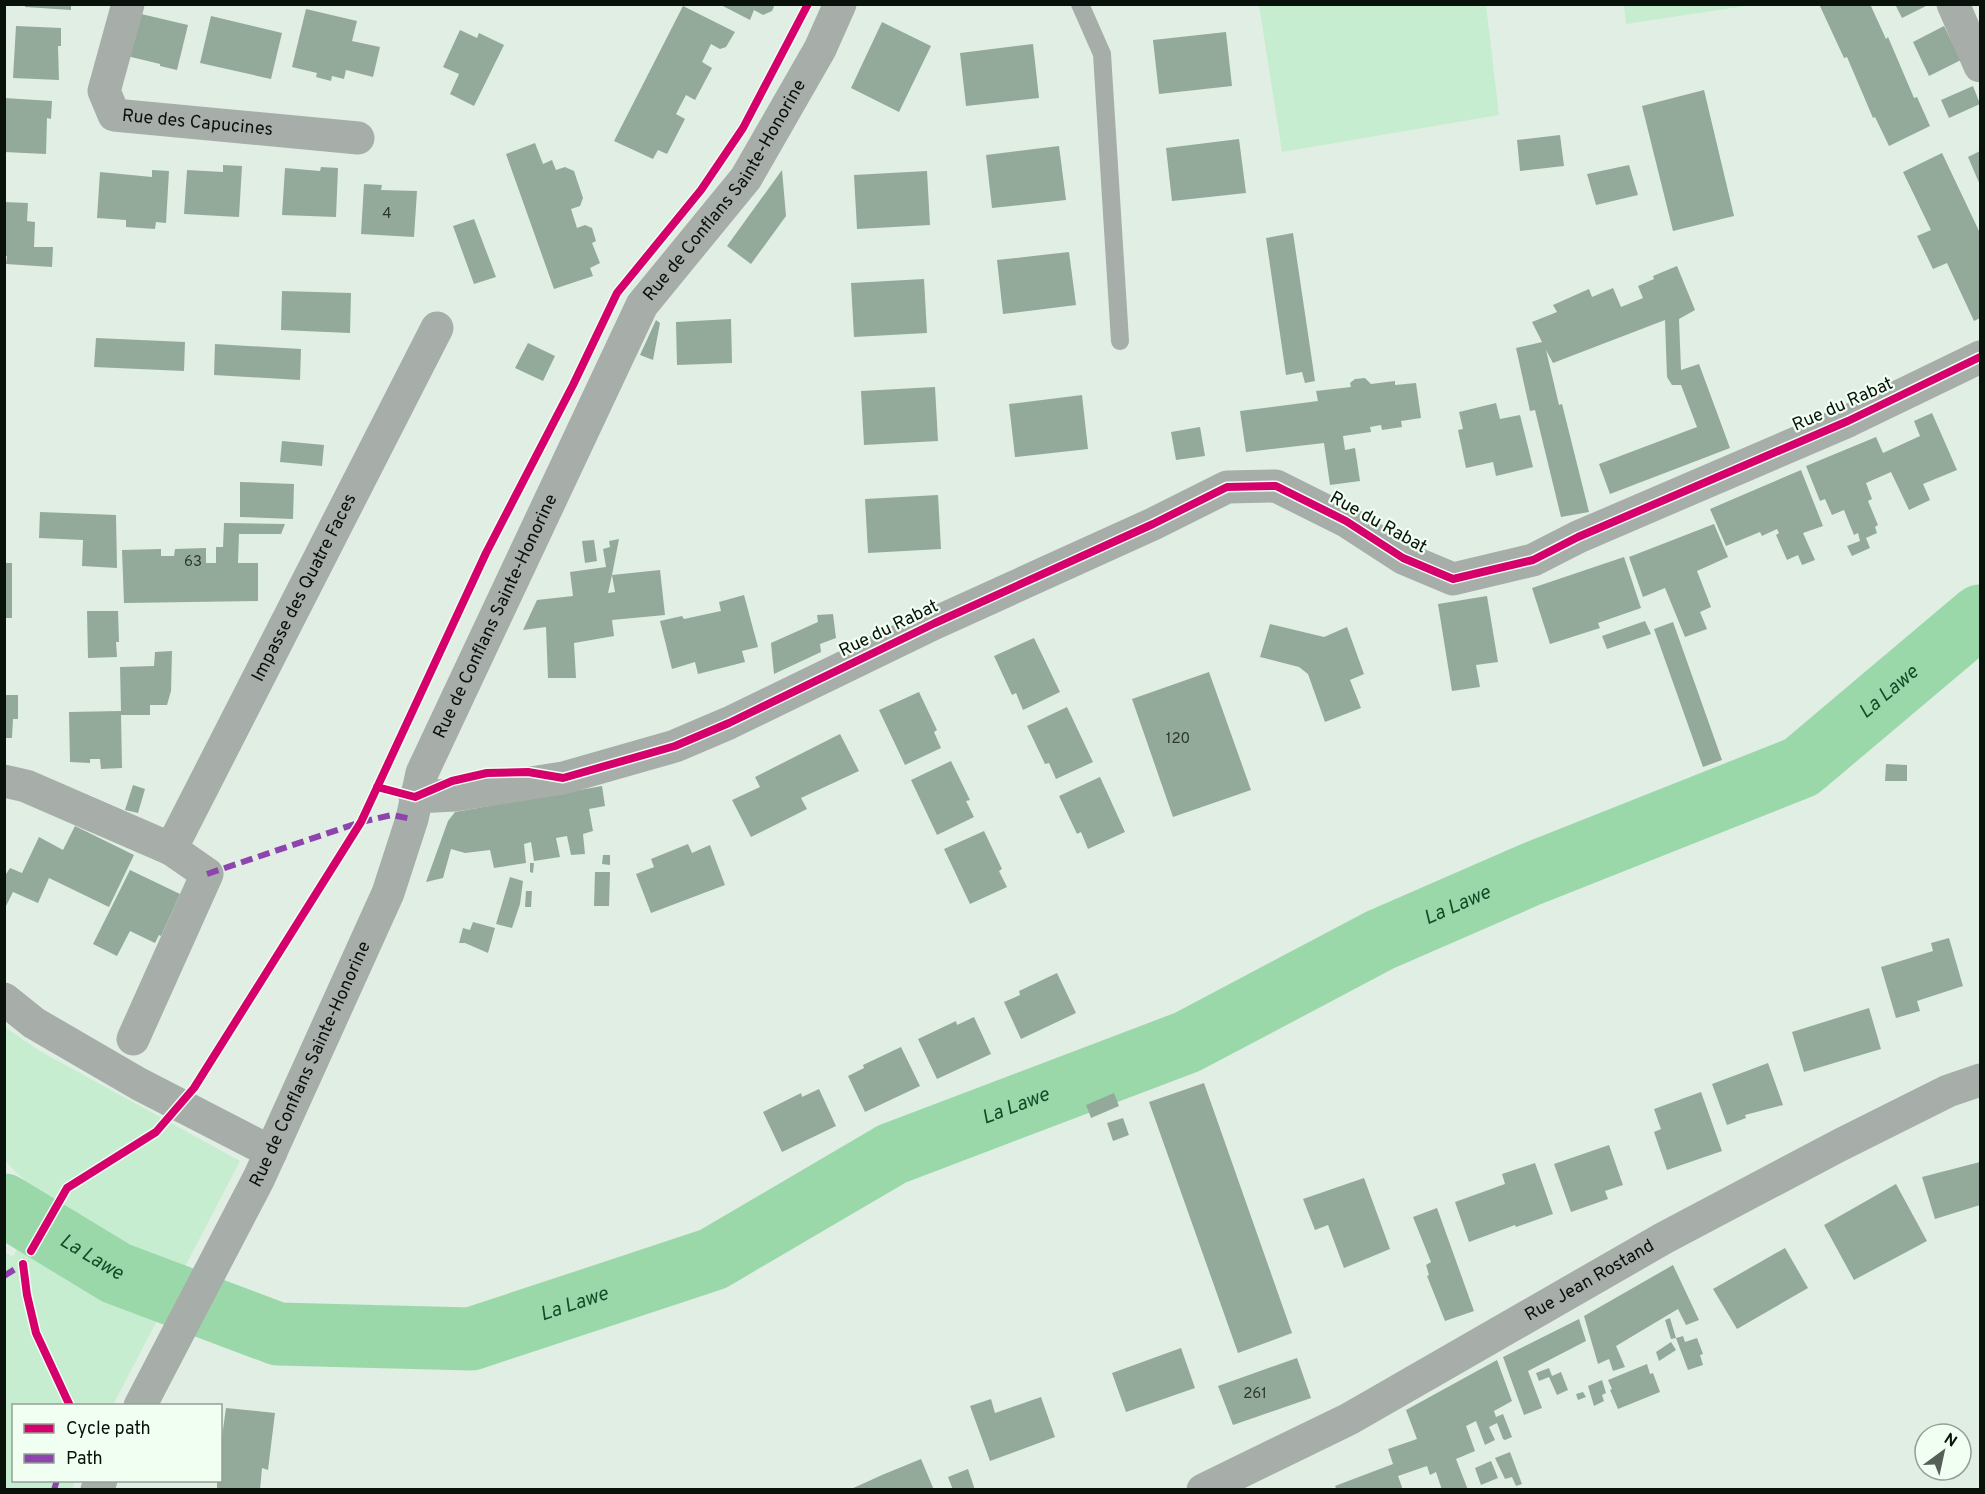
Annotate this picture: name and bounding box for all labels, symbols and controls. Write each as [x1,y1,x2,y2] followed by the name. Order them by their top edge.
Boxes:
[638,75,812,306] street label: Rue de Conflans Sainte-Honorine
[121,104,274,141] street label: Rue des Capucines
[382,205,392,224] house number: 4
[1789,373,1897,437] street label: Rue du Rabat
[1325,487,1431,559] street label: Rue du Rabat
[247,490,362,686] street label: Impasse des Quatre Faces
[428,490,563,742] street label: Rue de Conflans Sainte-Honorine
[184,553,202,572] house number: 63
[836,595,942,663] street label: Rue du Rabat
[1854,660,1925,725] water label: La Lawe
[1166,730,1190,749] house number: 120
[1420,880,1496,932] water label: La Lawe
[245,938,376,1191] street label: Rue de Conflans Sainte-Honorine
[978,1082,1054,1132] water label: La Lawe
[54,1229,127,1288] water label: La Lawe
[1521,1234,1659,1327] street label: Rue Jean Rostand
[537,1281,612,1328] water label: La Lawe
[1243,1385,1267,1404] house number: 261
[12,1404,222,1482] legend
[66,1418,151,1441] text: Cycle path
[1913,1422,1973,1482] north arrow
[1940,1430,1960,1453] text: N
[66,1448,103,1471] text: Path

